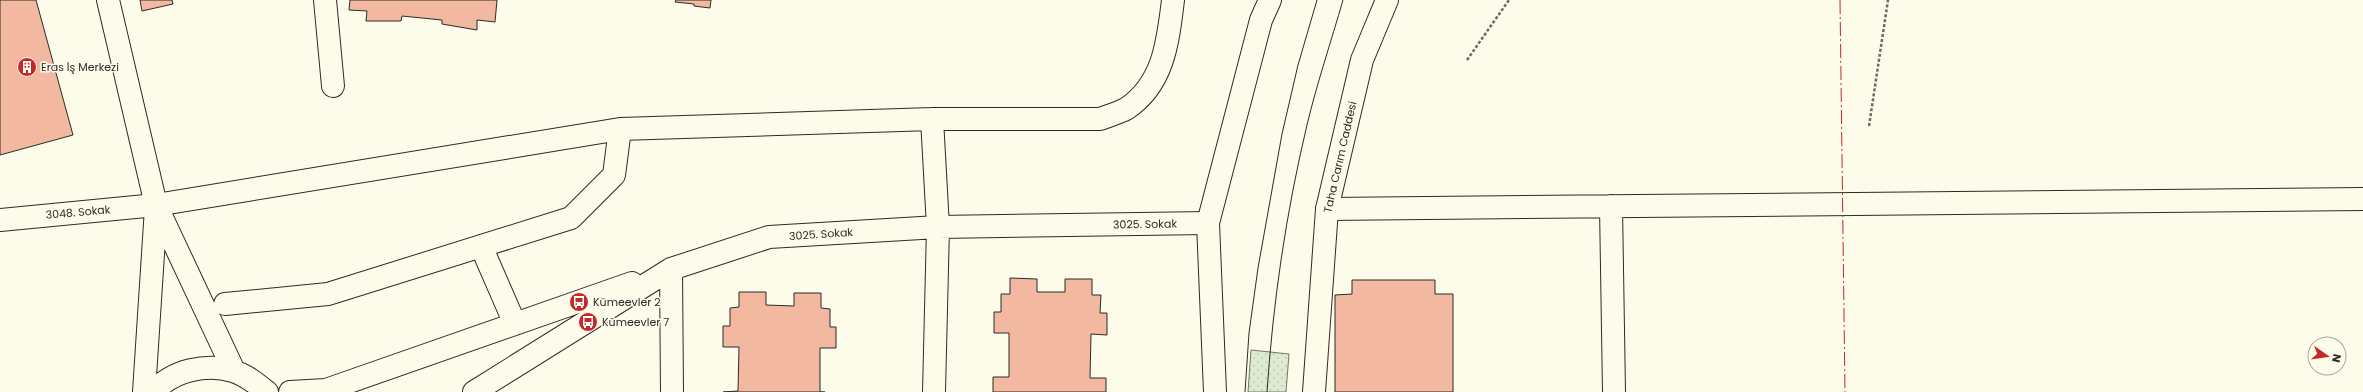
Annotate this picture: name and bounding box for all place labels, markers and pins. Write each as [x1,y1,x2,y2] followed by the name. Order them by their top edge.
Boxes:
[16,56,38,78] building icon: Eras İş Merkezi
[41,59,119,75] place label: Eras İş Merkezi
[568,291,590,313] bus stop icon: Kümeevler 2
[593,294,661,310] place label: Kümeevler 2
[577,311,599,333] bus stop icon: Kümeevler 7
[602,314,669,330] place label: Kümeevler 7

